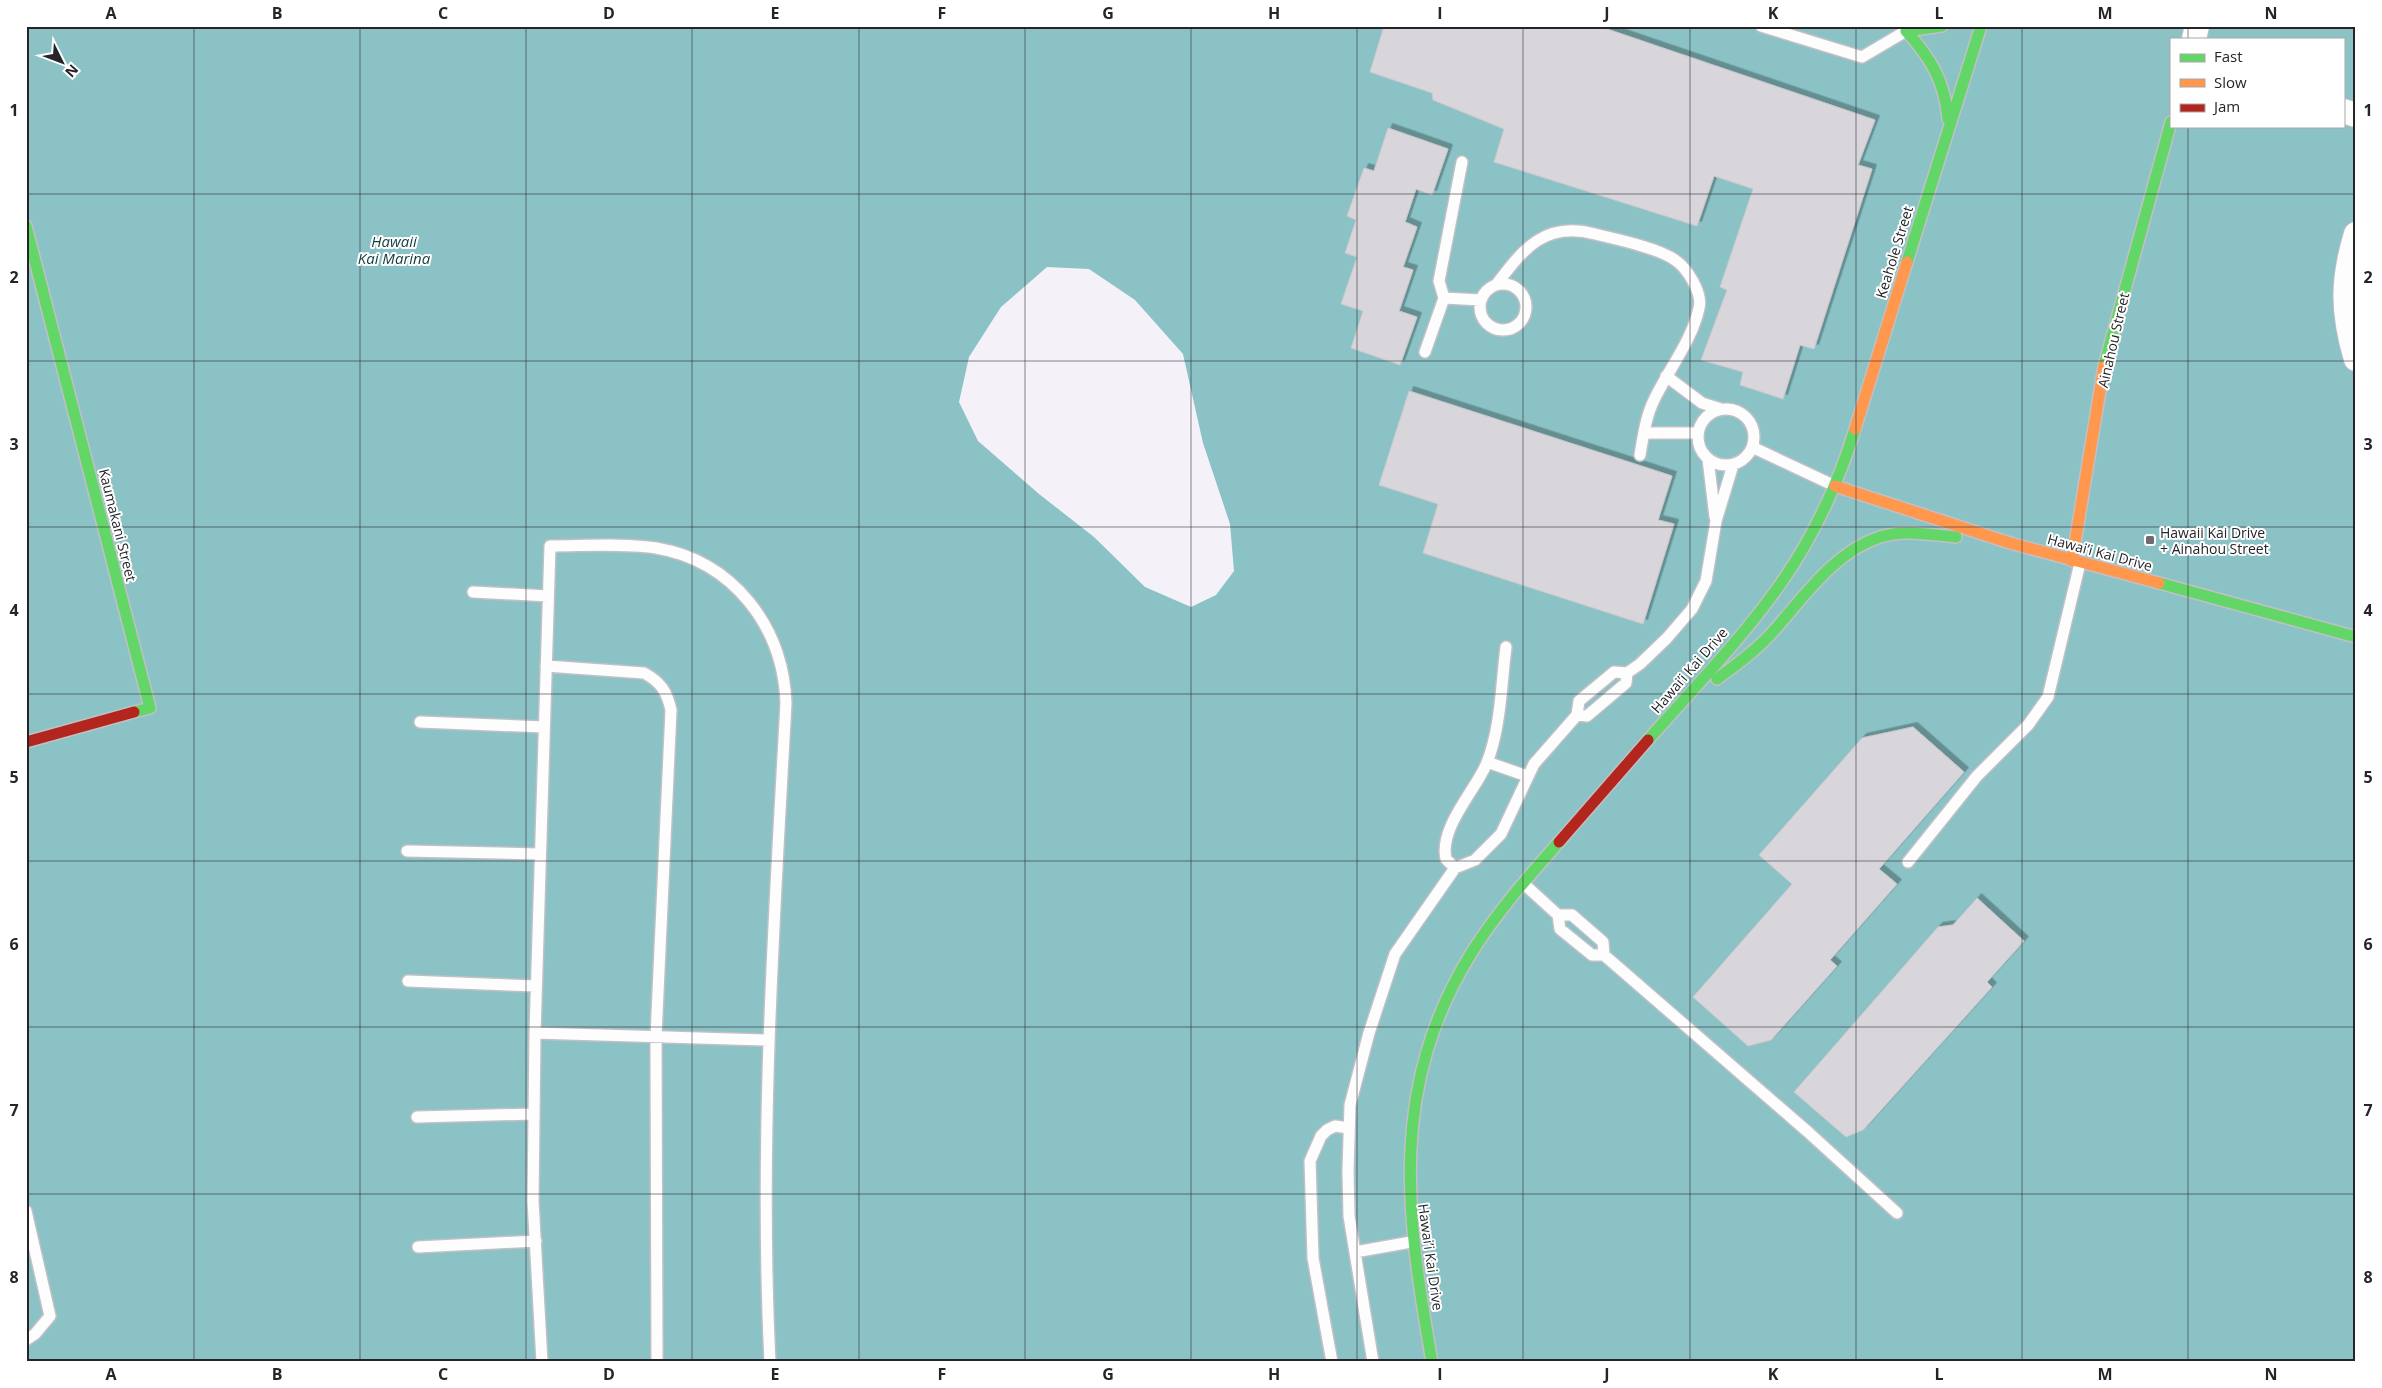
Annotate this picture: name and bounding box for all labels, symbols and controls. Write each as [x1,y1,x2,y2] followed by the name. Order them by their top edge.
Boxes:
[105,2,117,24] text: A
[272,2,282,24] text: B
[438,2,448,24] text: C
[603,2,615,24] text: D
[771,2,780,24] text: E
[938,2,946,24] text: F
[1102,2,1114,24] text: G
[1268,2,1280,24] text: H
[1437,2,1443,24] text: I
[1602,2,1610,24] text: J
[1768,2,1779,24] text: K
[1934,2,1944,24] text: L
[2097,2,2113,24] text: M
[2264,2,2278,24] text: N
[38,38,88,88] north arrow
[2170,38,2344,128] legend
[2214,46,2243,66] text: Fast
[61,60,83,82] text: N
[2214,72,2247,92] text: Slow
[2212,96,2240,116] text: Jam
[9,99,19,121] text: 1
[2363,99,2373,121] text: 1
[1871,204,1917,300] street label: Keahole Street
[358,231,431,268] water label: Hawaii Kai Marina
[9,266,19,288] text: 2
[2363,266,2373,288] text: 2
[2093,291,2133,389] street label: Ainahou Street
[9,433,19,455] text: 3
[2363,433,2373,455] text: 3
[95,467,141,583] street label: Kaumakani Street
[2160,523,2269,558] place label: Hawaii Kai Drive + Ainahou Street
[2046,529,2155,575] street label: Hawai’i Kai Drive
[2144,534,2156,546] marker: Hawaii Kai Drive + Ainahou Street
[9,599,19,621] text: 4
[2363,599,2373,621] text: 4
[1647,623,1732,717] street label: Hawai’i Kai Drive
[9,766,19,788] text: 5
[2363,766,2373,788] text: 5
[9,933,19,955] text: 6
[2363,933,2373,955] text: 6
[9,1099,19,1121] text: 7
[2363,1099,2373,1121] text: 7
[1414,1202,1448,1312] street label: Hawai’i Kai Drive
[9,1266,19,1288] text: 8
[2363,1266,2373,1288] text: 8
[105,1363,117,1385] text: A
[272,1363,282,1385] text: B
[438,1363,448,1385] text: C
[603,1363,615,1385] text: D
[771,1363,780,1385] text: E
[938,1363,946,1385] text: F
[1102,1363,1114,1385] text: G
[1268,1363,1280,1385] text: H
[1437,1363,1443,1385] text: I
[1602,1363,1610,1385] text: J
[1768,1363,1779,1385] text: K
[1934,1363,1944,1385] text: L
[2097,1363,2113,1385] text: M
[2264,1363,2278,1385] text: N

